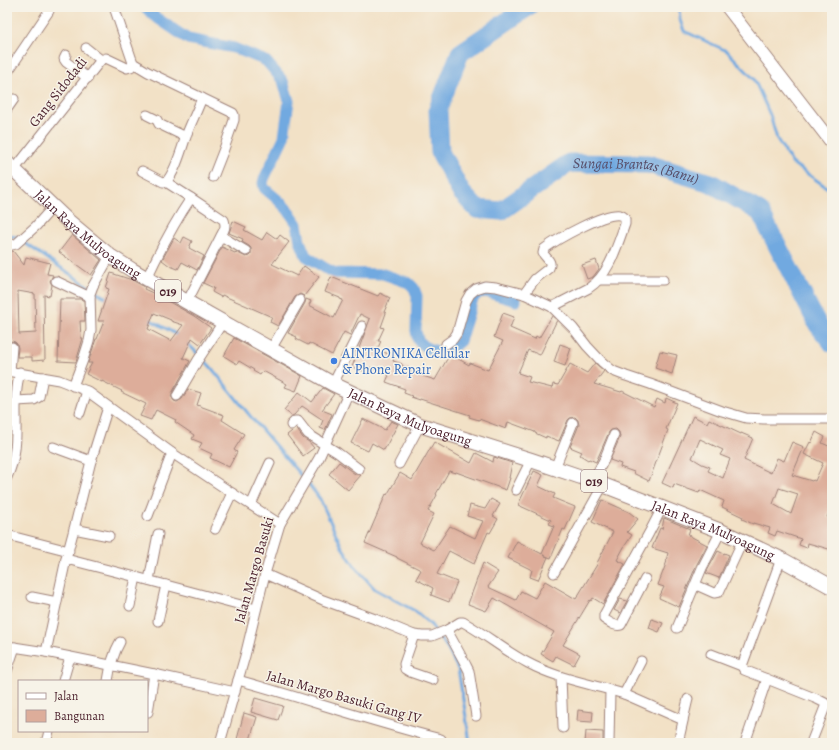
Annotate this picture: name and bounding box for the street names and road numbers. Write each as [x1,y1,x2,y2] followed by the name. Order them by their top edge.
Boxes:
[25,53,92,131] street label: Gang Sidodadi
[31,185,145,283] street label: Jalan Raya Mulyoagung
[155,280,181,302] road number: 019
[345,383,474,450] street label: Jalan Raya Mulyoagung
[581,470,607,492] road number: 019
[649,495,778,564] street label: Jalan Raya Mulyoagung
[230,514,278,626] street label: Jalan Margo Basuki
[264,666,424,728] street label: Jalan Margo Basuki Gang IV

